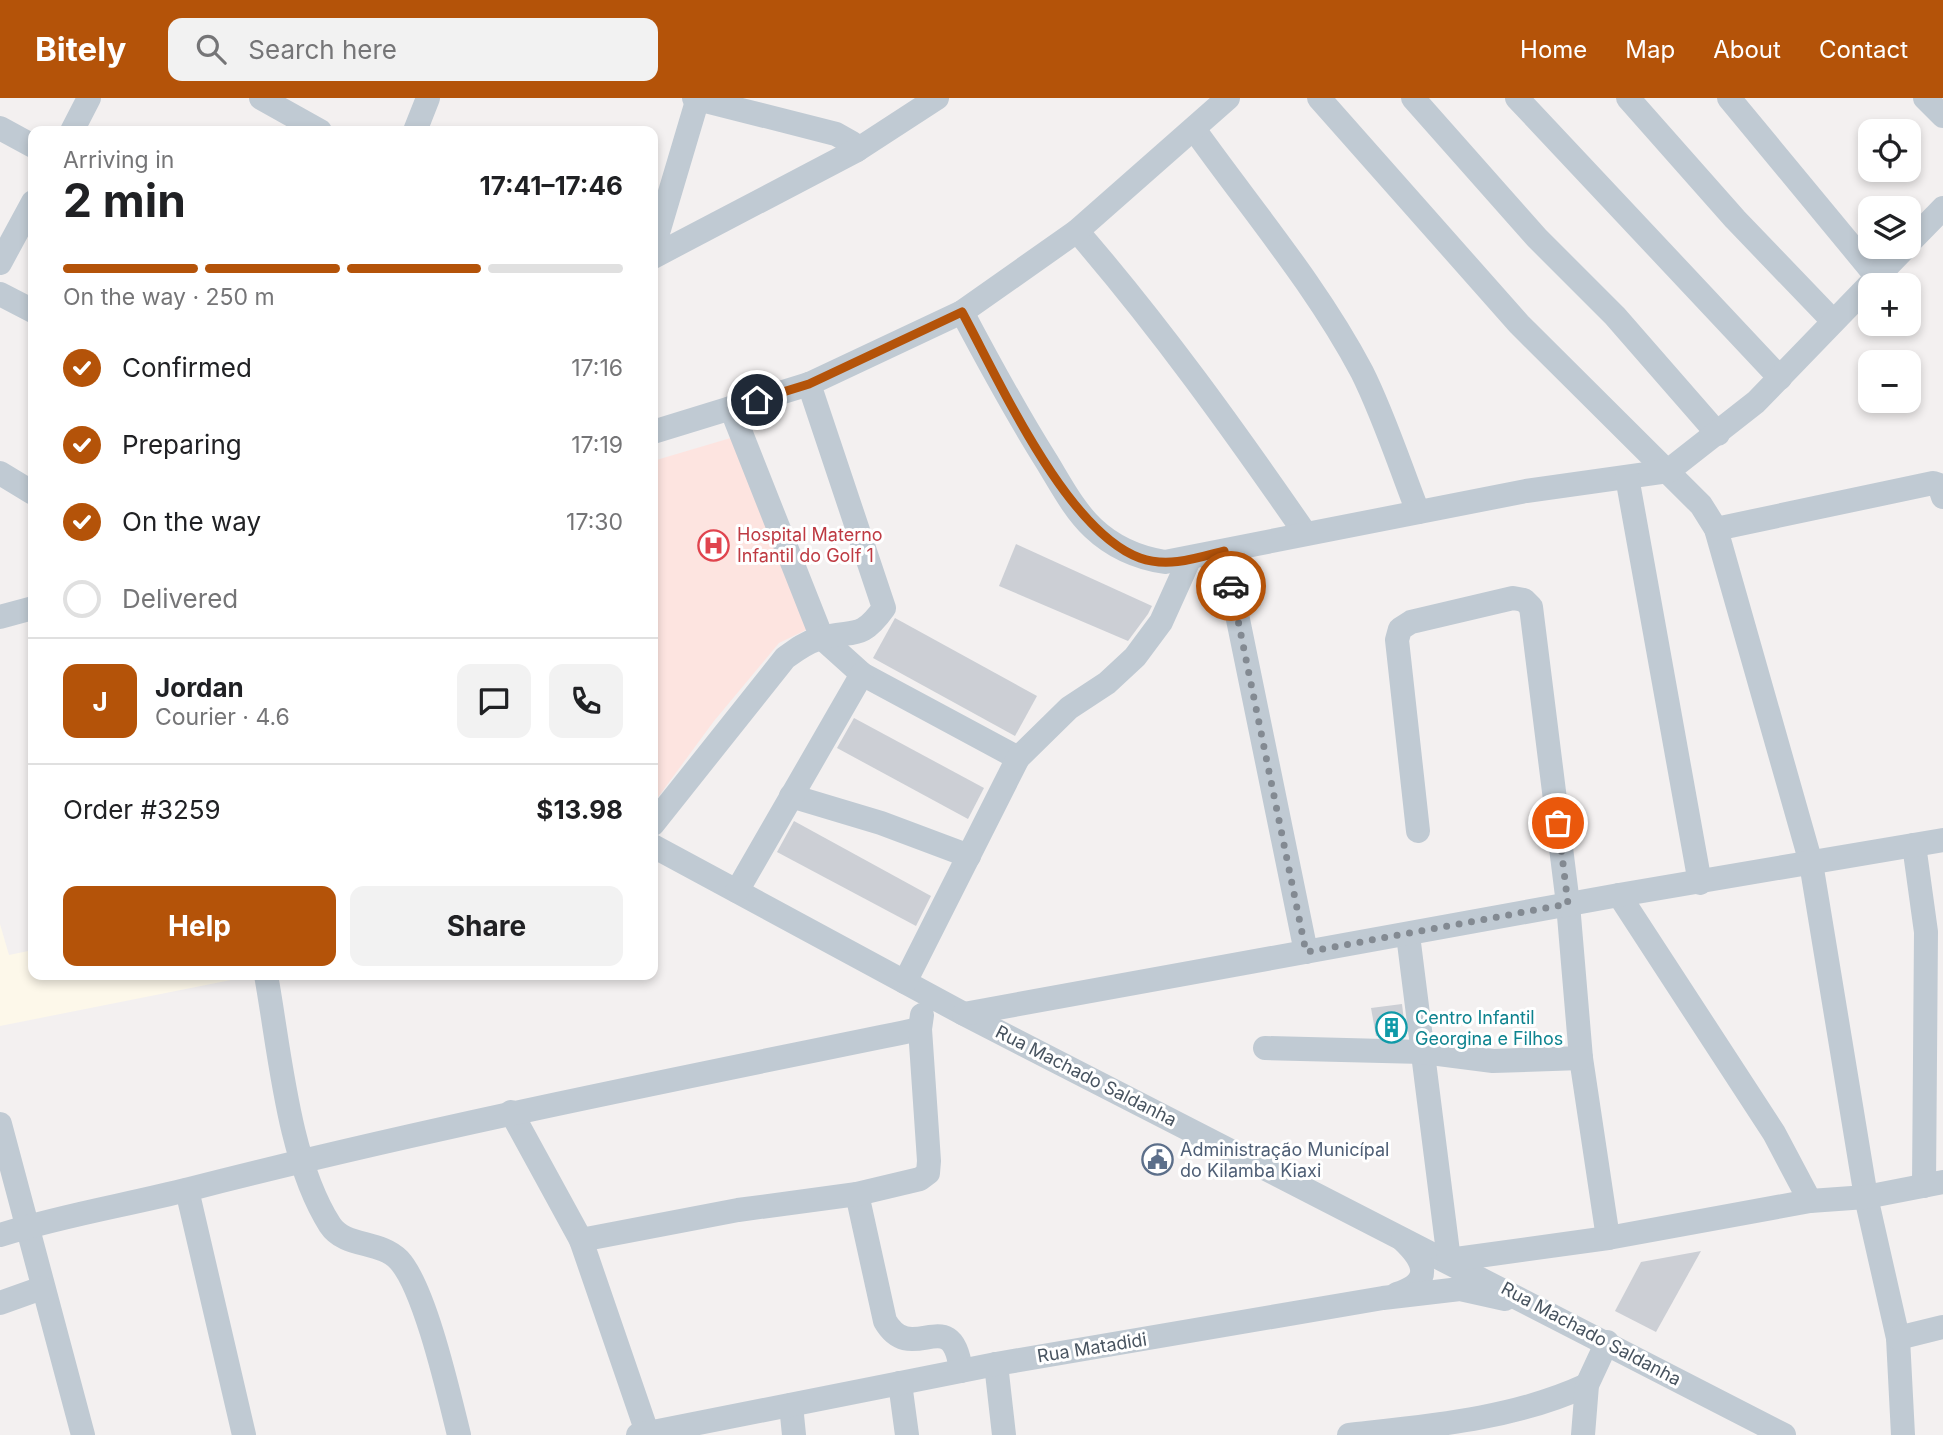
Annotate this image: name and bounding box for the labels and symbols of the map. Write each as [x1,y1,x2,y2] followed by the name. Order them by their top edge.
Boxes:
[727,370,787,430] pin
[737,524,883,566] place label: Hospital Materno Infantil do Golf 1
[697,528,731,562] hospital icon: Hospital Materno Infantil do Golf 1
[1196,551,1266,621] courier
[1528,793,1588,853] pin
[1415,1007,1563,1049] place label: Centro Infantil Georgina e Filhos
[1375,1011,1409,1045] building icon: Centro Infantil Georgina e Filhos
[992,1021,1180,1130] street label: Rua Machado Saldanha
[1180,1139,1389,1181] place label: Administração Municípal do Kilamba Kiaxi
[1140,1143,1174,1177] public building icon: Administração Municípal do Kilamba Kiaxi
[1498,1277,1685,1390] street label: Rua Machado Saldanha
[1036,1328,1148,1367] street label: Rua Matadidi

